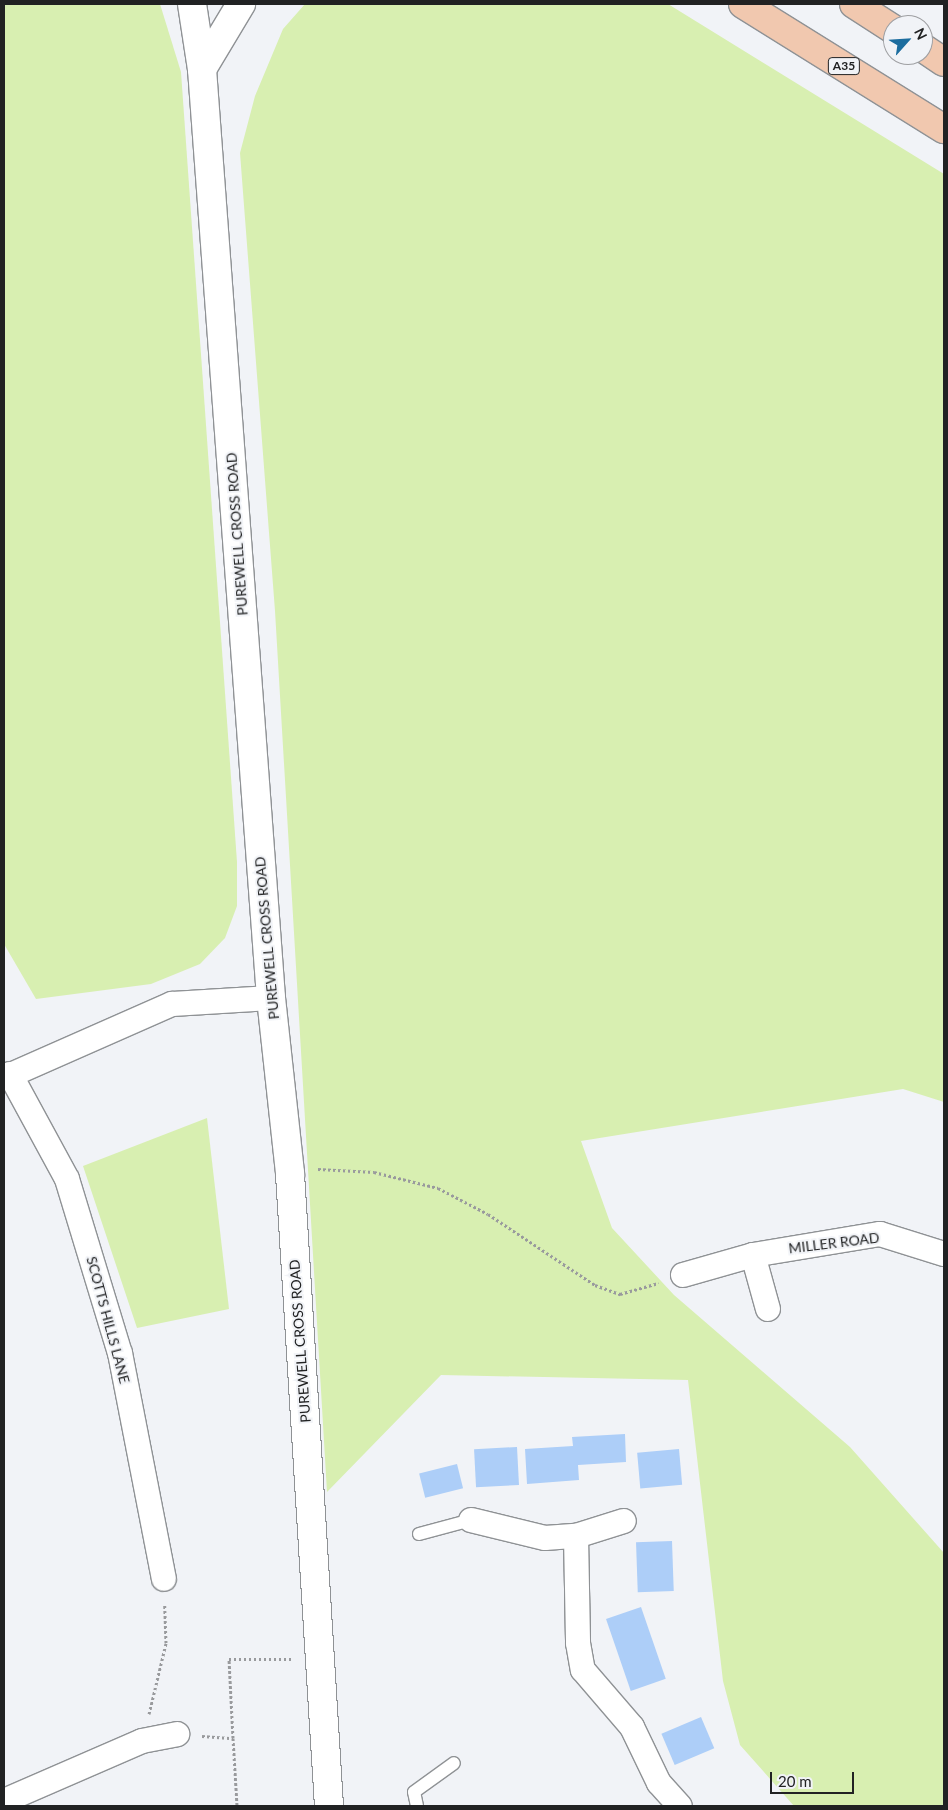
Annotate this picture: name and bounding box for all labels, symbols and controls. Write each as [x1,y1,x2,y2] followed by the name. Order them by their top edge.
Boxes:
[883,15,933,65] north arrow
[911,25,931,42] text: N
[828,56,860,76] road number: A35
[223,452,251,616] street label: PUREWELL CROSS ROAD
[251,856,283,1020] street label: PUREWELL CROSS ROAD
[788,1229,880,1257] street label: MILLER ROAD
[83,1255,133,1385] street label: SCOTTS HILLS LANE
[286,1259,314,1423] street label: PUREWELL CROSS ROAD
[773,1762,857,1794] scale bar
[778,1772,812,1790] text: 20 m

